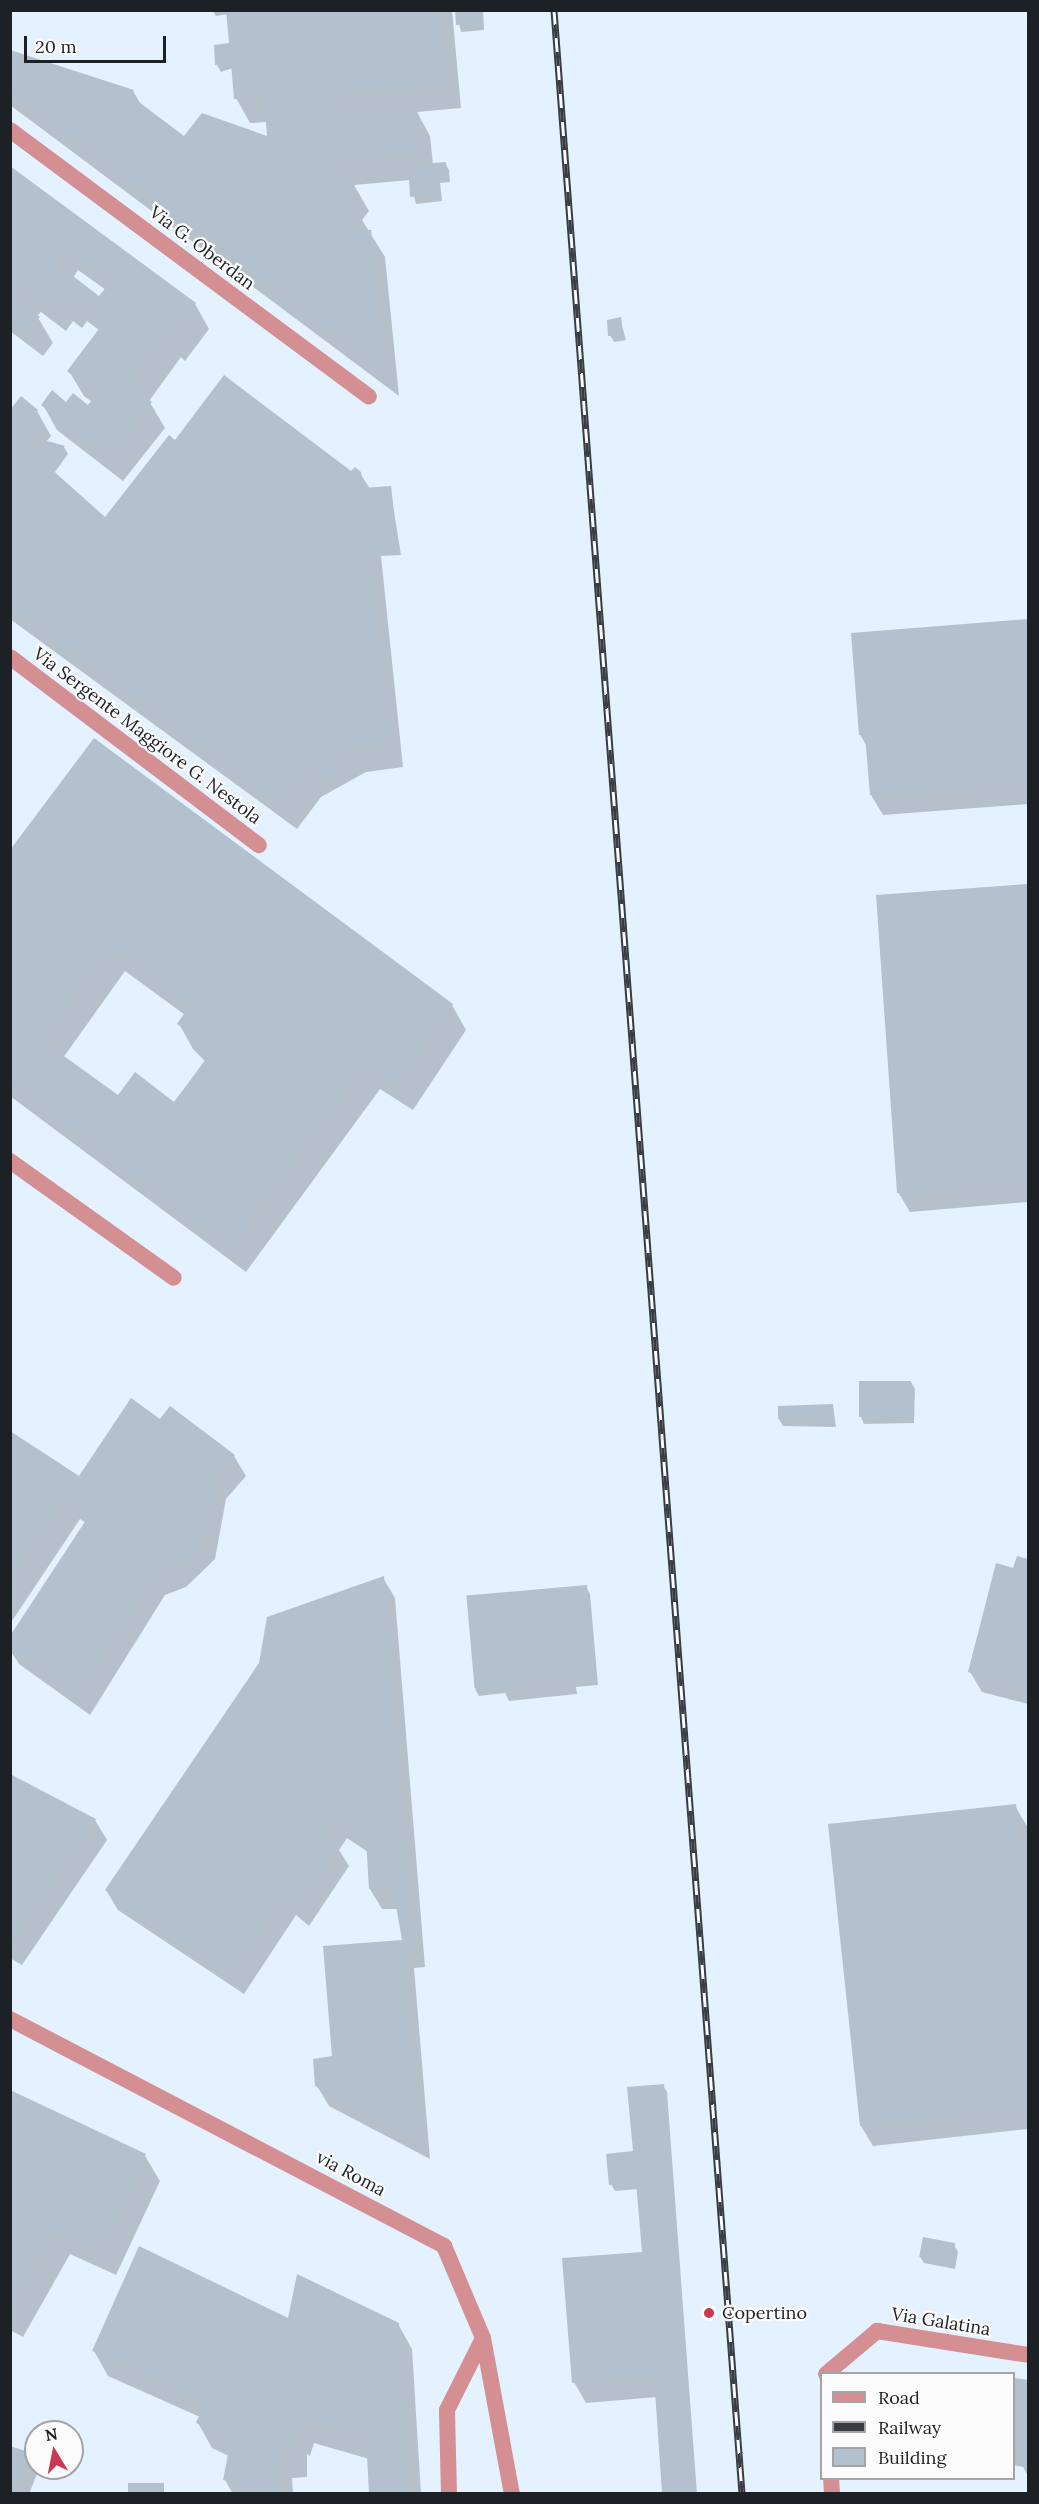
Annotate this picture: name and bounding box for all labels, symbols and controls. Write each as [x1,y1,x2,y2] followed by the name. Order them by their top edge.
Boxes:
[27,24,170,62] scale bar
[35,35,77,58] text: 20 m
[145,201,259,295] street label: Via G. Oberdan
[29,643,265,829] street label: Via Sergente Maggiore G. Nestola
[313,2147,389,2201] street label: via Roma
[722,2302,807,2324] place label: Copertino
[700,2304,718,2322] marker: Copertino
[890,2304,992,2340] street label: Via Galatina
[820,2372,1015,2480] legend
[878,2386,920,2409] text: Road
[878,2416,941,2439] text: Railway
[24,2420,84,2480] north arrow
[43,2423,59,2445] text: N
[878,2446,946,2469] text: Building

